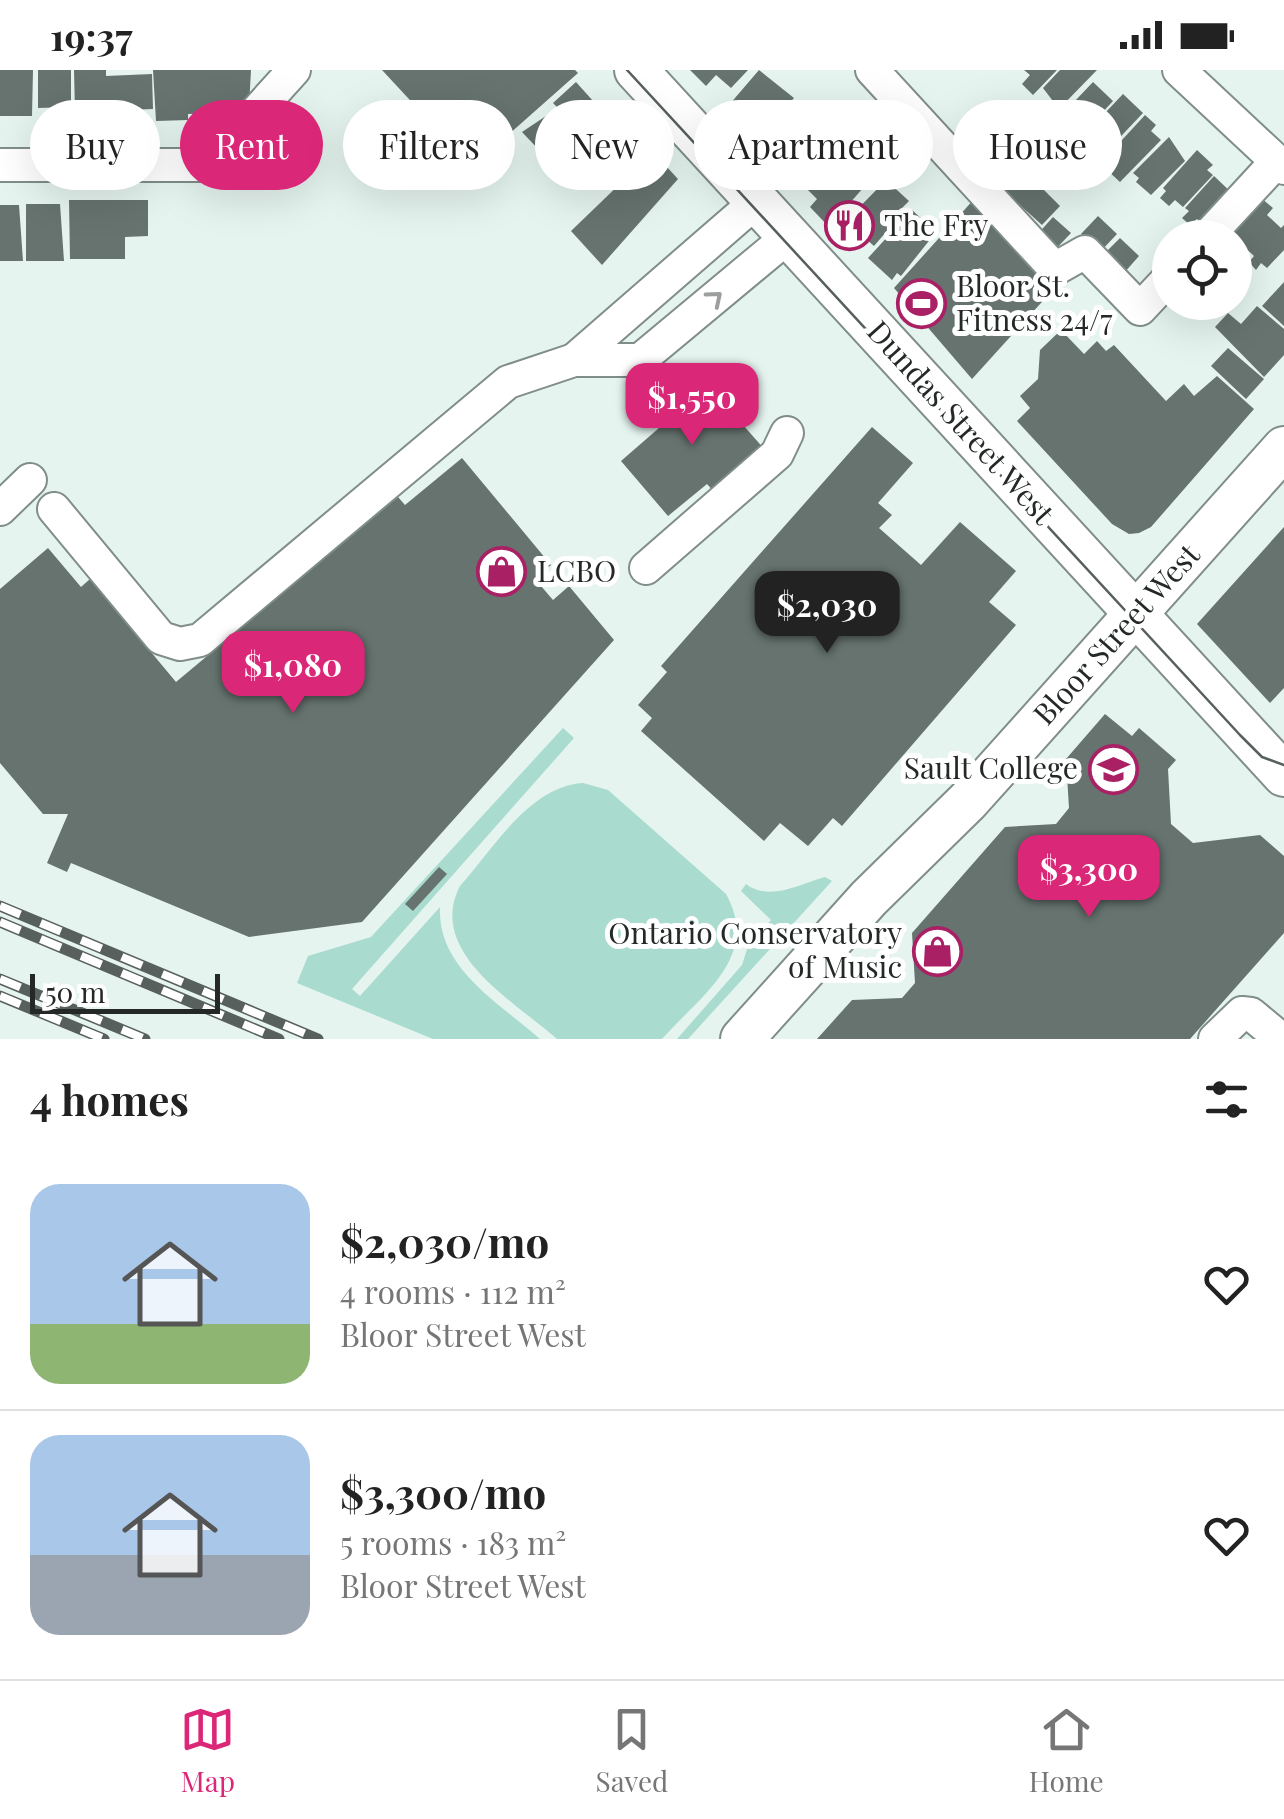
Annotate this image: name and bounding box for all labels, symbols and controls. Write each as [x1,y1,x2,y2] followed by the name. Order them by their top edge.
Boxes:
[50,10,132,61] text: 19:37
[30,100,160,190] chip: Buy
[180,100,323,190] chip: Rent
[343,100,515,190] chip: Filters
[535,100,674,190] chip: New
[694,100,933,190] chip: Apartment
[953,100,1122,190] chip: House
[823,200,875,252] restaurant icon: The Fry
[884,204,988,244] place label: The Fry
[1152,220,1252,320] map controls
[1152,220,1252,320] button: locate
[956,265,1112,339] place label: Bloor St. Fitness 24/7
[895,278,947,330] sports icon: Bloor St. Fitness 24/7
[703,292,721,310] one-way arrow
[859,311,1064,532] street label: Dundas Street West
[611,363,773,448] pin: $1,550
[648,374,736,417] text: $1,550
[1024,534,1208,733] street label: Bloor Street West
[476,546,528,598] shop icon: LCBO
[537,550,616,590] place label: LCBO
[746,571,908,656] pin: $2,030
[777,582,877,625] text: $2,030
[212,631,374,716] pin: $1,080
[244,642,342,685] text: $1,080
[1087,743,1139,795] school or university icon: Sault College
[904,747,1078,787] place label: Sault College
[1008,835,1170,920] pin: $3,300
[1040,846,1138,889] text: $3,300
[608,912,902,986] place label: Ontario Conservatory of Music
[911,925,963,977] shop icon: Ontario Conservatory of Music
[30,969,220,1014] scale bar
[45,973,105,1010] text: 50 m
[30,1071,189,1127] text: 4 homes
[1199,1072,1254,1127] icon: filters
[340,1213,549,1269] text: $2,030/mo
[110,1224,230,1344] icon: home
[1199,1257,1254,1312] icon: heart
[340,1269,566,1312] text: 4 rooms · 112 m²
[340,1312,586,1355] text: Bloor Street West
[340,1464,546,1520] text: $3,300/mo
[110,1475,230,1595] icon: home
[1199,1508,1254,1563] icon: heart
[340,1520,566,1563] text: 5 rooms · 183 m²
[340,1563,586,1606] text: Bloor Street West
[180,1702,235,1799] tab: Map
[596,1702,668,1799] tab: Saved
[1029,1702,1104,1799] tab: Home

